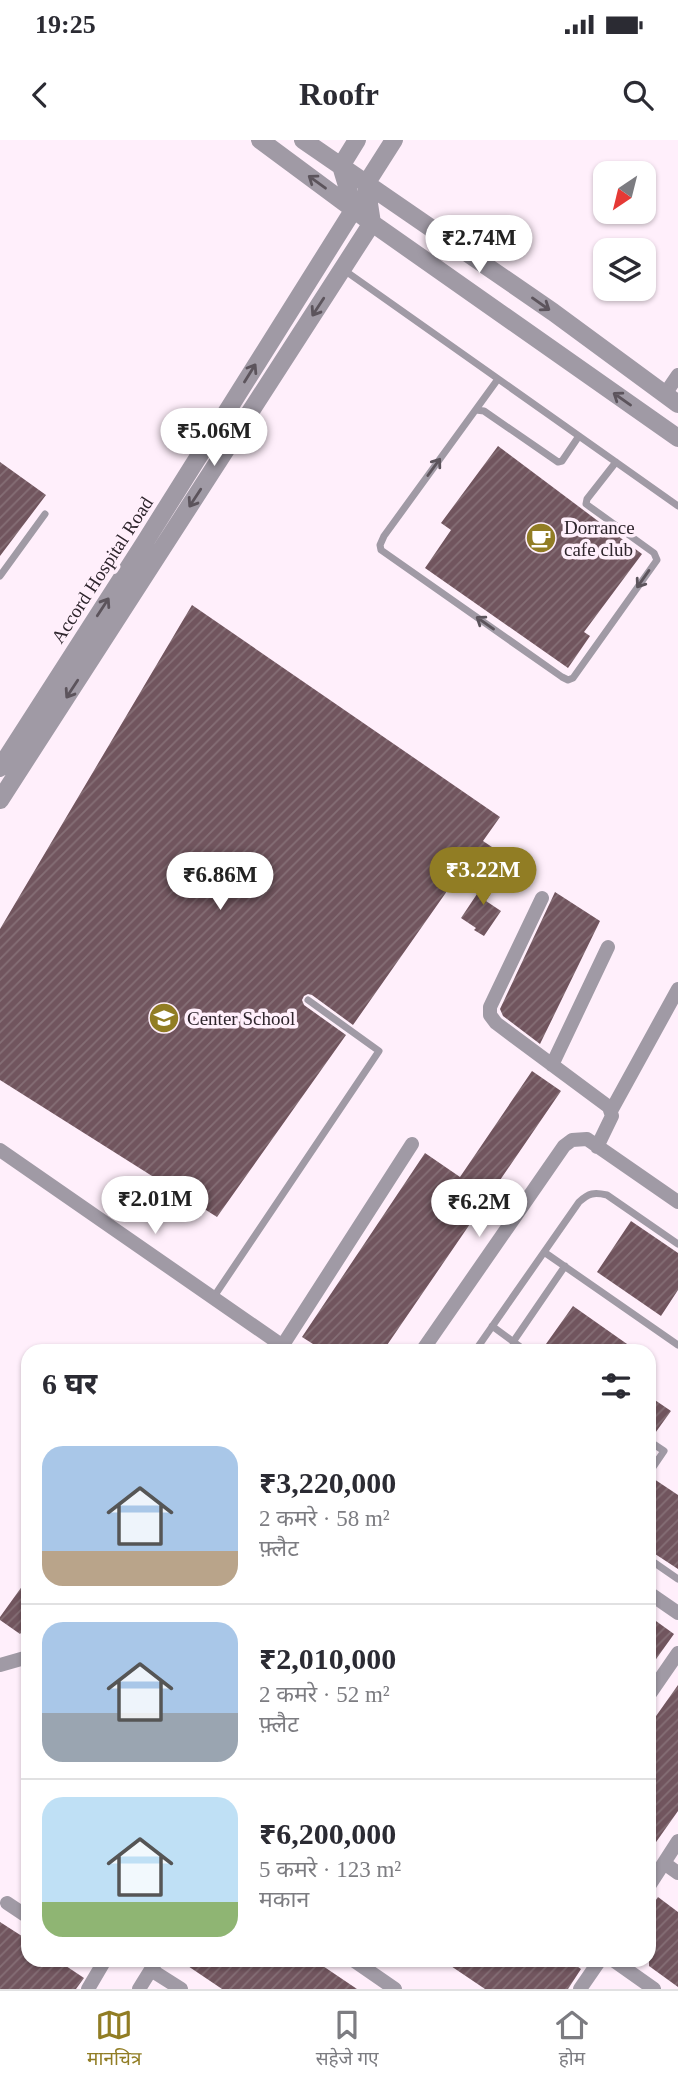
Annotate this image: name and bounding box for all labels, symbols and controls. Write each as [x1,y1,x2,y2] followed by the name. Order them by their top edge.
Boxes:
[35,10,96,39] text: 19:25
[21,76,59,114] icon: back
[299,76,379,112] text: Roofr
[619,76,657,114] icon: search
[593,161,656,224] north arrow
[593,161,656,301] map controls
[308,175,327,189] one-way arrow
[422,216,536,275] pin: ₹2.74M
[441,225,517,250] text: ₹2.74M
[593,238,656,301] button: layers
[311,296,325,316] one-way arrow
[531,297,550,311] one-way arrow
[244,364,258,384] one-way arrow
[613,392,632,406] one-way arrow
[157,408,271,468] pin: ₹5.06M
[176,418,252,443] text: ₹5.06M
[427,458,441,477] one-way arrow
[188,488,202,507] one-way arrow
[47,493,157,647] street label: Accord Hospital Road
[564,517,635,560] place label: Dorrance cafe club
[524,521,558,555] cafe icon: Dorrance cafe club
[636,569,651,588] one-way arrow
[96,598,110,618] one-way arrow
[476,616,495,630] one-way arrow
[64,679,79,698] one-way arrow
[426,848,540,907] pin: ₹3.22M
[163,852,277,912] pin: ₹6.86M
[445,857,521,882] text: ₹3.22M
[182,862,258,887] text: ₹6.86M
[147,1001,181,1035] school or university icon: Center School
[187,1008,295,1029] place label: Center School
[98,1176,212,1236] pin: ₹2.01M
[430,1180,528,1239] pin: ₹6.2M
[117,1186,193,1211] text: ₹2.01M
[447,1189,511,1214] text: ₹6.2M
[42,1367,97,1400] text: 6 घर
[597,1367,635,1405] icon: filters
[259,1466,396,1499] text: ₹3,220,000
[98,1474,182,1558] icon: home
[259,1506,390,1531] text: 2 कमरे · 58 m²
[259,1536,299,1561] text: फ़्लैट
[259,1642,396,1675] text: ₹2,010,000
[98,1650,182,1734] icon: home
[259,1682,390,1707] text: 2 कमरे · 52 m²
[259,1712,299,1737] text: फ़्लैट
[259,1817,396,1850] text: ₹6,200,000
[98,1825,182,1909] icon: home
[259,1857,401,1882] text: 5 कमरे · 123 m²
[259,1887,309,1912] text: मकान
[87,2006,141,2073] tab: मानचित्र
[316,2006,379,2073] tab: सहेजे गए
[553,2006,591,2073] tab: होम

